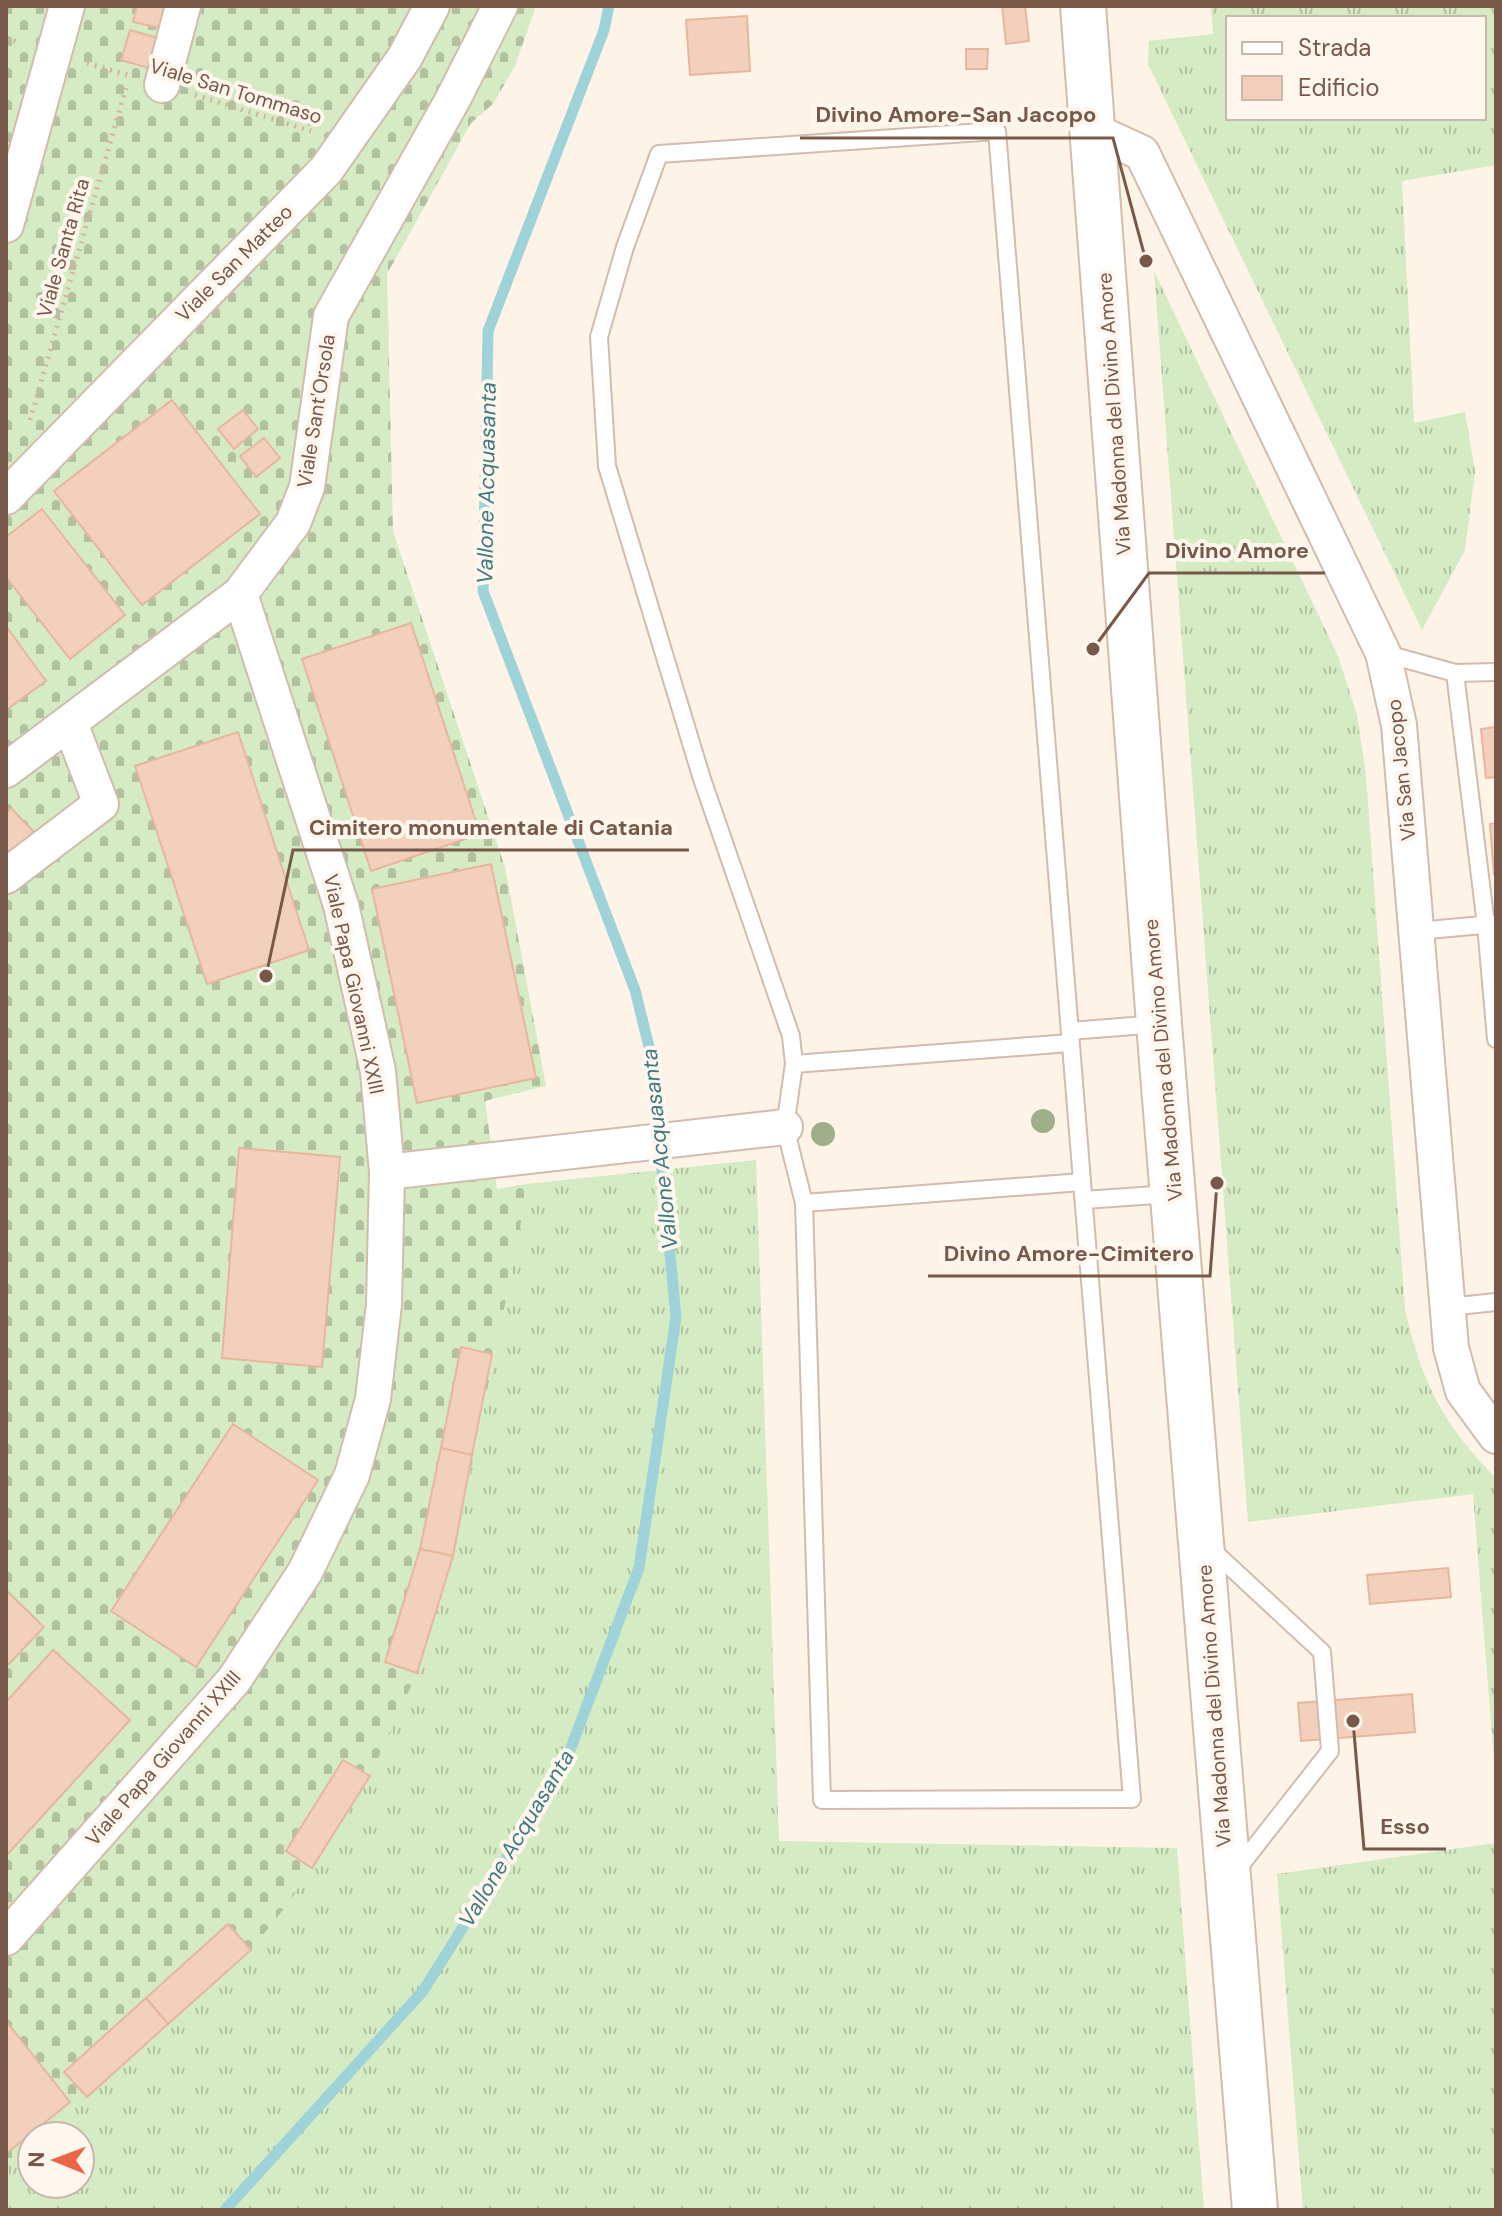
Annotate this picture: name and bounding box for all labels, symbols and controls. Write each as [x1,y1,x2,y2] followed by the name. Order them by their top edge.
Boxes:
[1226,16,1486,120] legend
[1298,32,1371,63] text: Strada
[147,52,325,130] street label: Viale San Tommaso
[1298,72,1380,103] text: Edificio
[800,92,1113,138] callout: Divino Amore-San Jacopo
[816,100,1097,129] text: Divino Amore-San Jacopo
[31,175,95,321] street label: Viale Santa Rita
[170,199,298,327] street label: Viale San Matteo
[1091,272,1137,556] street label: Via Madonna del Divino Amore
[291,332,341,490] street label: Viale Sant'Orsola
[470,382,503,584] water label: Vallone Acquasanta
[1149,527,1325,573] callout: Divino Amore
[1165,536,1309,565] text: Divino Amore
[1381,698,1421,842] street label: Via San Jacopo
[293,804,689,850] callout: Cimitero monumentale di Catania
[309,813,673,842] text: Cimitero monumentale di Catania
[318,872,390,1096] street label: Viale Papa Giovanni XXIII
[1138,918,1188,1202] street label: Via Madonna del Divino Amore
[635,1047,684,1251] water label: Vallone Acquasanta
[928,1230,1210,1276] callout: Divino Amore-Cimitero
[944,1239,1194,1268] text: Divino Amore-Cimitero
[1191,1564,1237,1848] street label: Via Madonna del Divino Amore
[80,1665,246,1851] street label: Viale Papa Giovanni XXIII
[452,1744,581,1932] water label: Vallone Acquasanta
[1364,1803,1446,1849] callout: Esso
[1380,1812,1430,1841] text: Esso
[16,2120,96,2200] north arrow
[22,2151,51,2168] text: N

